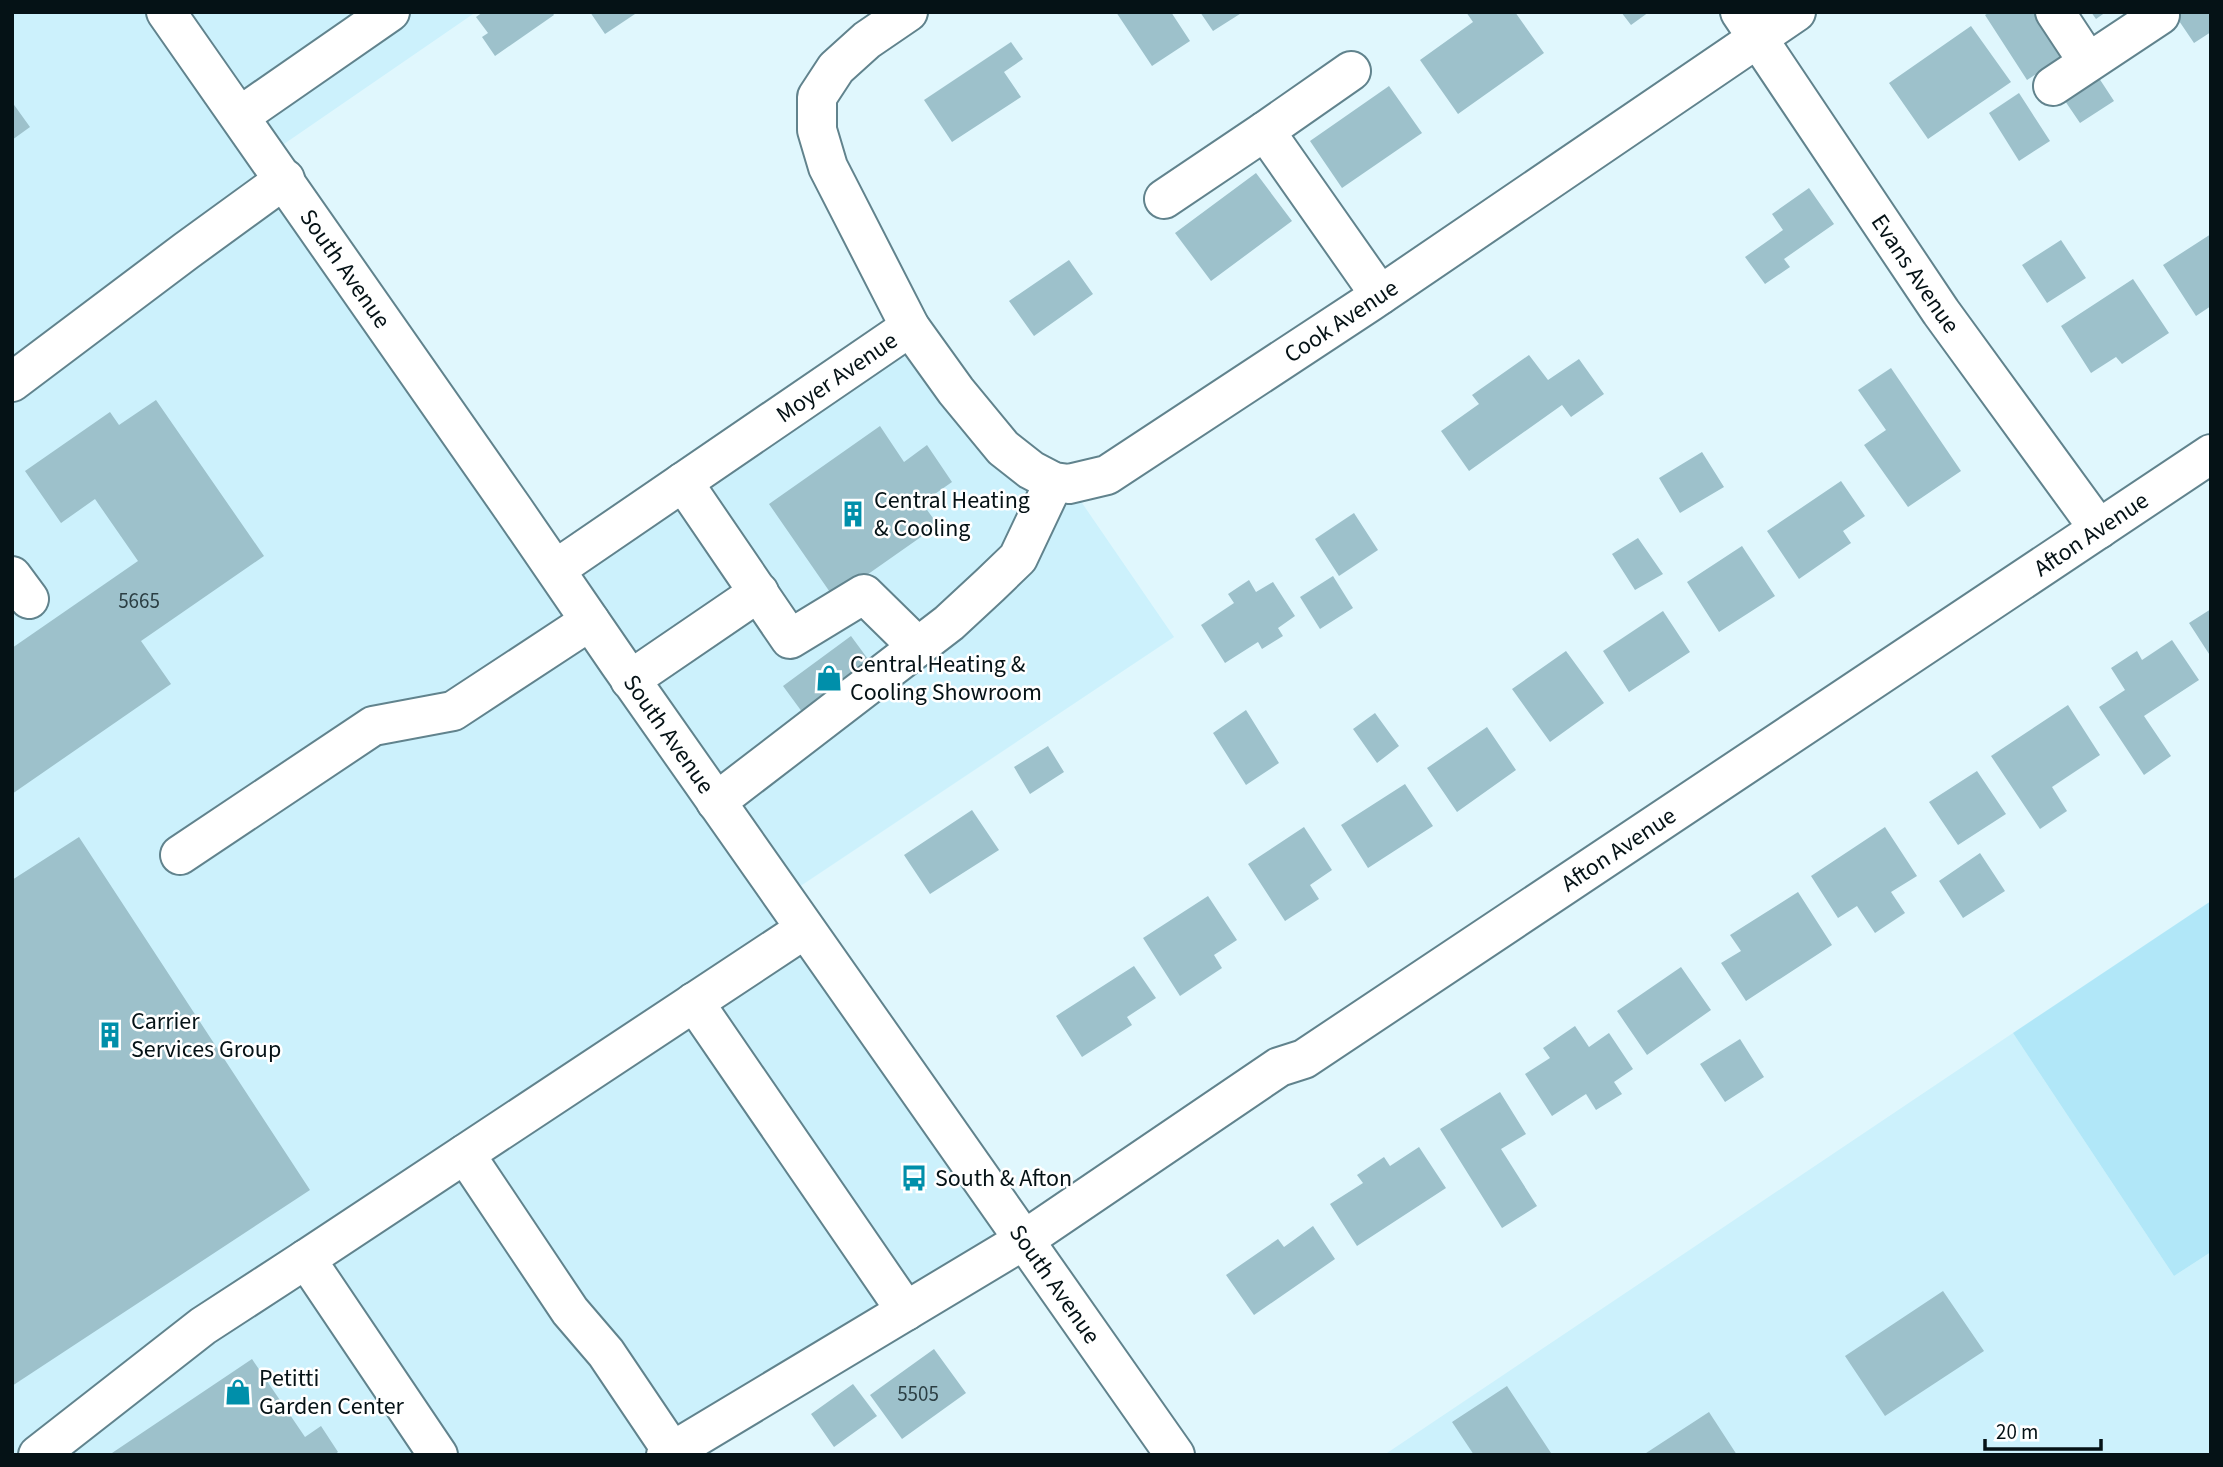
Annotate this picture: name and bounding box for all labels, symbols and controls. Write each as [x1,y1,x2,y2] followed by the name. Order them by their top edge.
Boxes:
[291,202,399,336] street label: South Avenue
[1862,207,1968,341] street label: Evans Avenue
[1277,271,1405,372] street label: Cook Avenue
[769,323,905,432] street label: Moyer Avenue
[874,483,1030,546] place label: Central Heating & Cooling
[2027,483,2156,586] street label: Afton Avenue
[838,499,868,529] building icon: Central Heating & Cooling
[118,586,160,616] house number: 5665
[850,647,1042,710] place label: Central Heating & Cooling Showroom
[814,663,844,693] shop icon: Central Heating & Cooling Showroom
[614,668,723,801] street label: South Avenue
[1554,799,1683,901] street label: Afton Avenue
[131,1004,281,1067] place label: Carrier Services Group
[95,1020,125,1050] building icon: Carrier Services Group
[935,1161,1072,1196] place label: South & Afton
[899,1163,929,1193] bus stop icon: South & Afton
[1000,1218,1109,1351] street label: South Avenue
[259,1361,405,1424] place label: Petitti Garden Center
[223,1377,253,1407] shop icon: Petitti Garden Center
[897,1379,939,1409] house number: 5505
[1985,1408,2100,1452] scale bar
[1996,1417,2038,1447] text: 20 m

